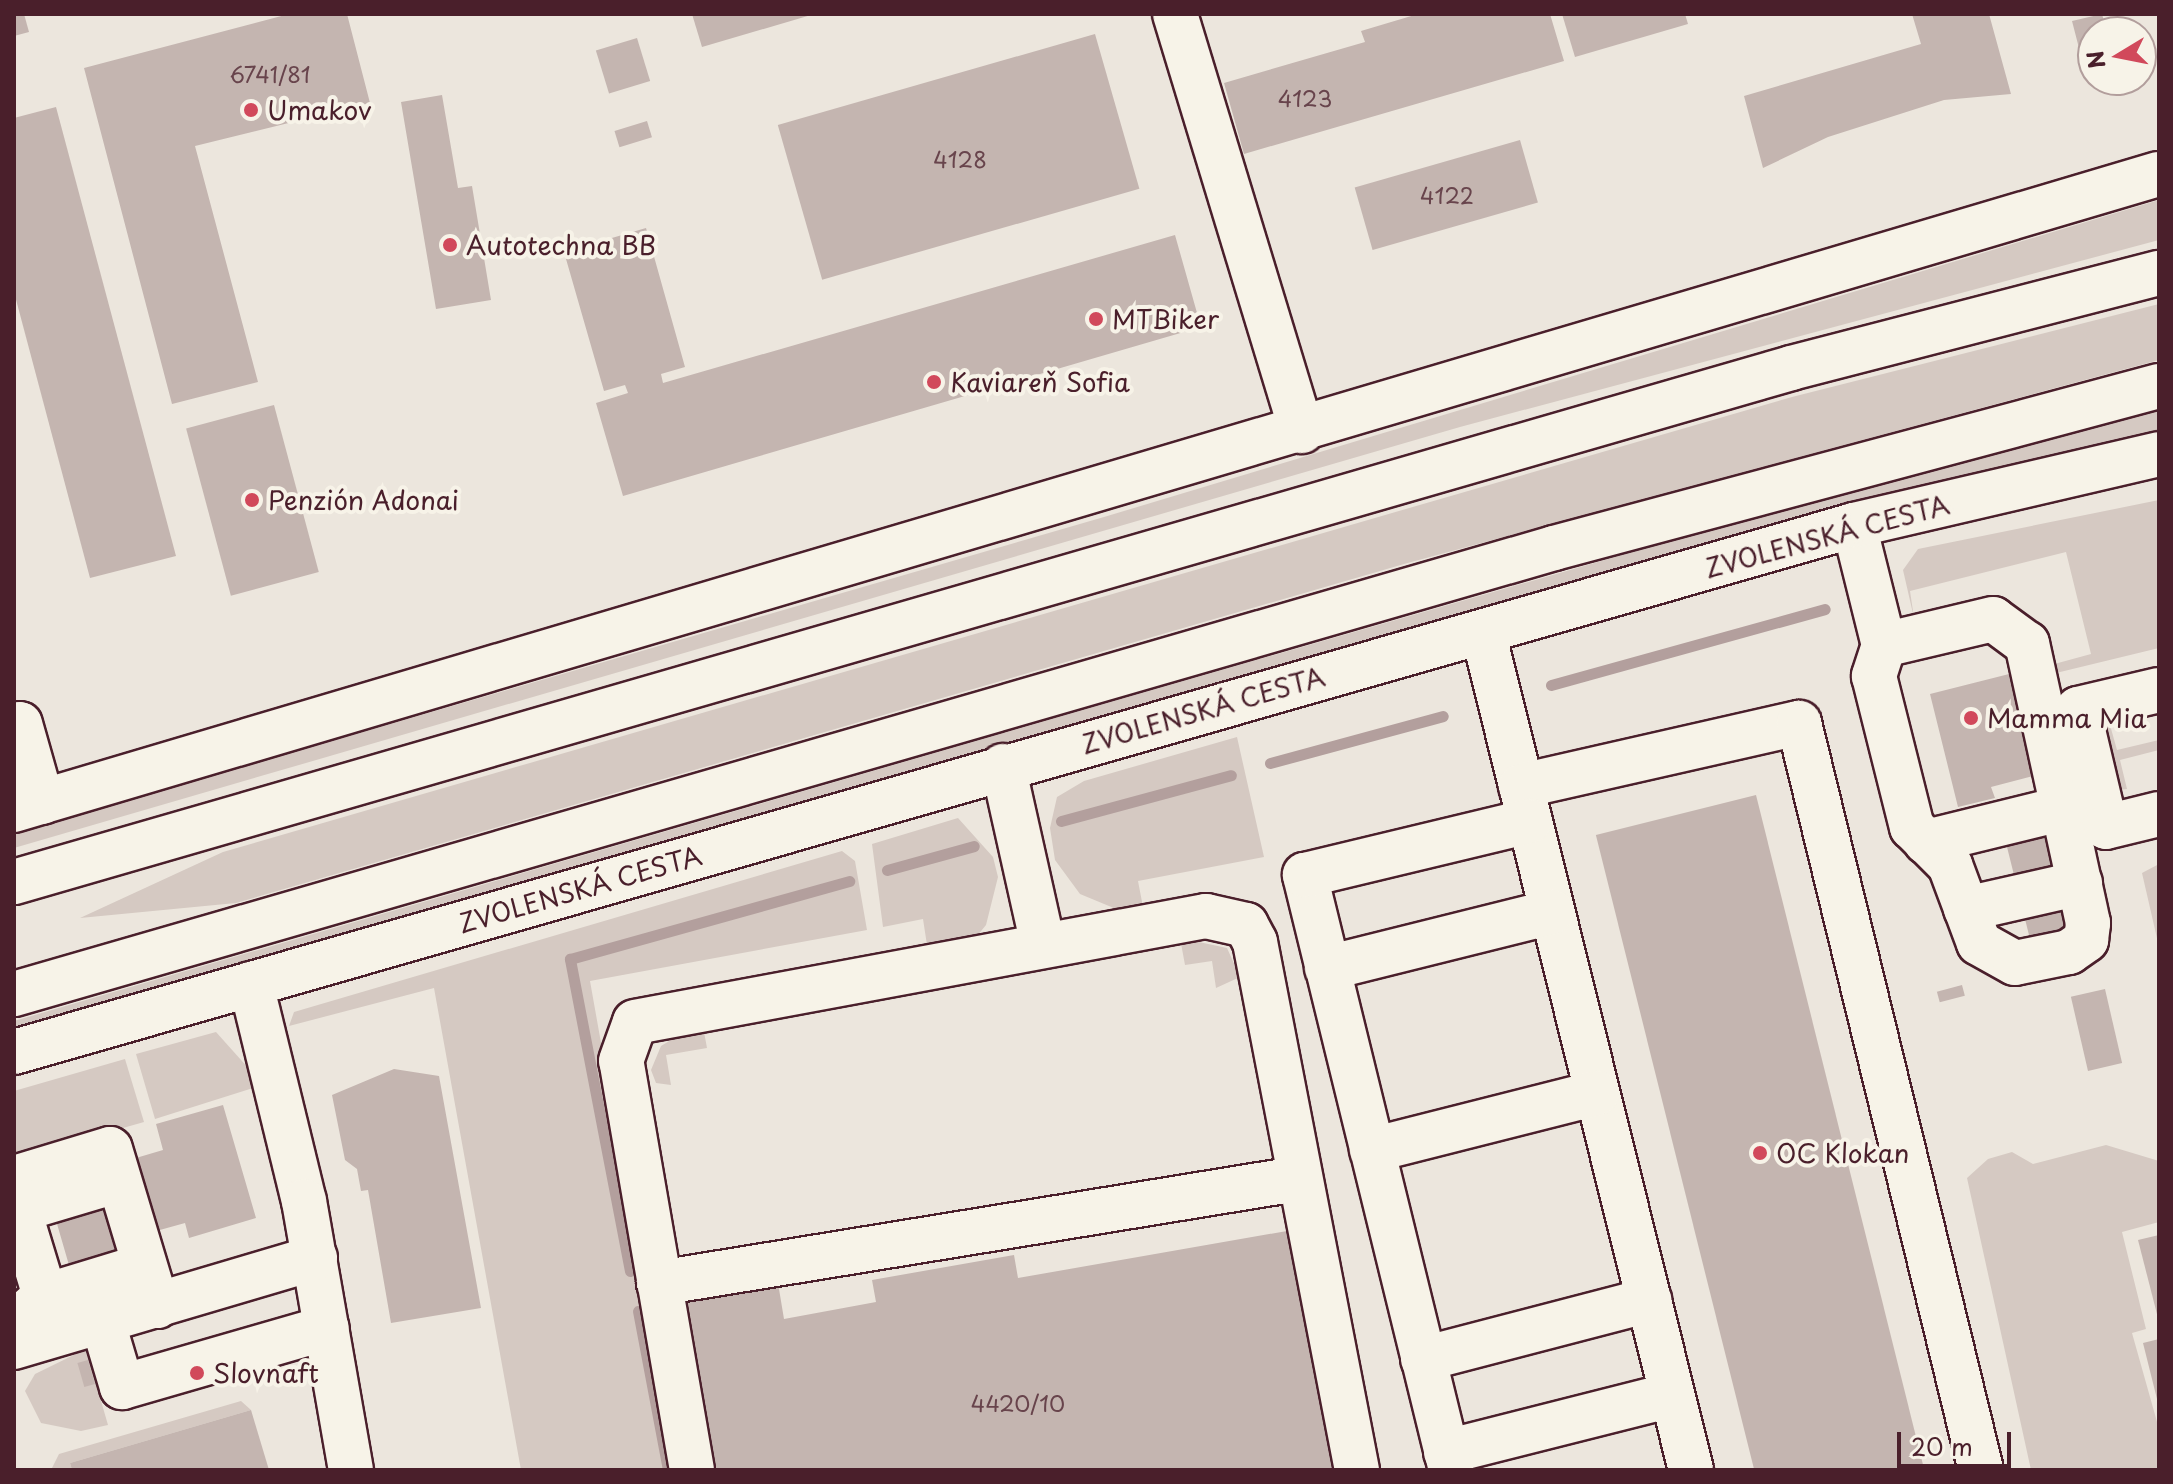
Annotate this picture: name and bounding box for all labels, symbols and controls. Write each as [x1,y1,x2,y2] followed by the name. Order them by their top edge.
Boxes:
[2077,16,2157,96] north arrow
[2077,48,2113,71] text: N
[229,61,311,87] house number: 6741/81
[1278,85,1332,111] house number: 4123
[267,94,371,126] place label: Umakov
[242,101,260,119] marker: Umakov
[933,146,987,172] house number: 4128
[1420,182,1474,208] house number: 4122
[466,229,655,261] place label: Autotechna BB
[441,236,459,254] marker: Autotechna BB
[1112,303,1219,335] place label: MTBiker
[1087,310,1105,328] marker: MTBiker
[950,366,1131,398] place label: Kaviareň Sofia
[925,373,943,391] marker: Kaviareň Sofia
[268,484,459,516] place label: Penzión Adonai
[1701,488,1953,584] street label: ZVOLENSKÁ CESTA
[243,491,261,509] marker: Penzión Adonai
[1078,660,1328,760] street label: ZVOLENSKÁ CESTA
[1987,702,2148,734] place label: Mamma Mia
[1962,709,1980,727] marker: Mamma Mia
[455,839,705,939] street label: ZVOLENSKÁ CESTA
[1776,1137,1910,1169] place label: OC Klokan
[1751,1144,1769,1162] marker: OC Klokan
[213,1357,319,1389] place label: Slovnaft
[188,1364,206,1382] marker: Slovnaft
[971,1390,1065,1416] house number: 4420/10
[1901,1416,2015,1466] scale bar
[1911,1428,1973,1464] text: 20 m

